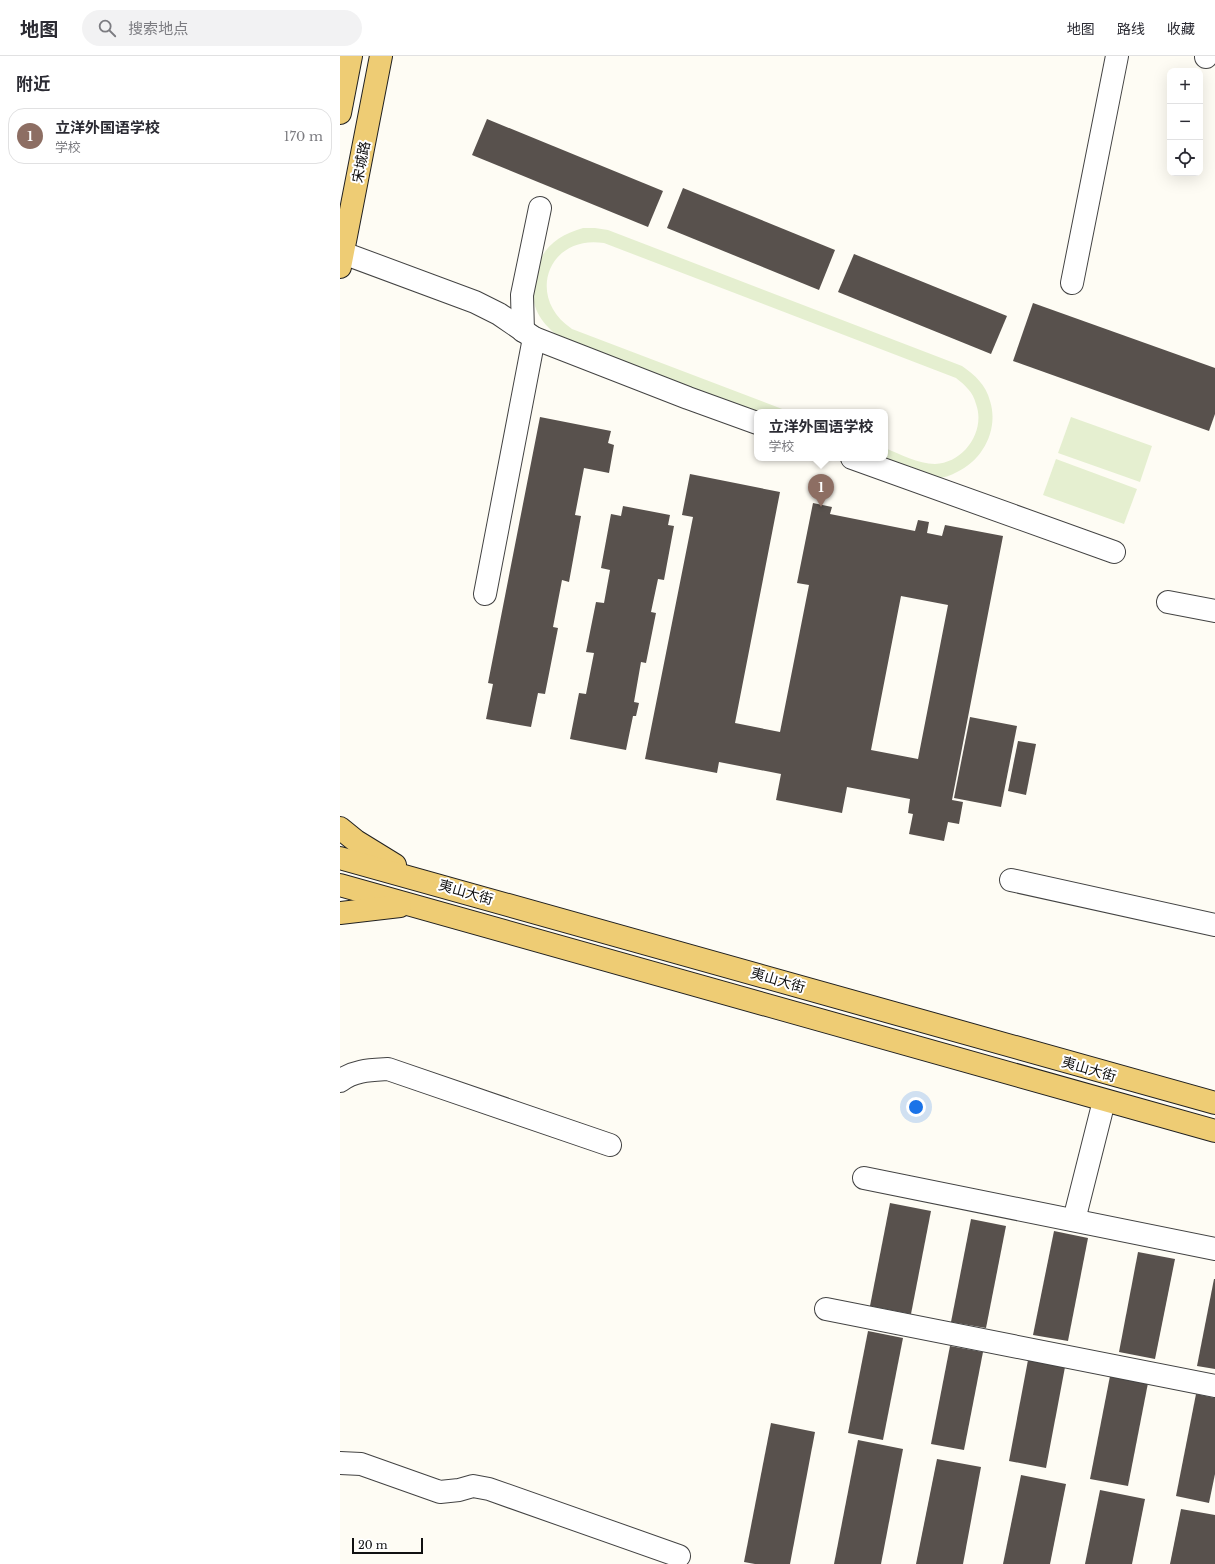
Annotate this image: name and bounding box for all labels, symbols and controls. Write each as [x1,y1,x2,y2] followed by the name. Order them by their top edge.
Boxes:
[82,10,362,46] search box
[96,17,118,39] icon: search
[20,18,58,41] text: 地图
[128,19,188,38] text: 搜索地点
[1067,20,1095,38] text: 地图
[1117,20,1145,38] text: 路线
[1167,20,1195,38] text: 收藏
[1167,68,1203,176] map controls
[1167,68,1203,104] button: +
[16,74,50,95] text: 附近
[1167,104,1203,140] button: −
[55,118,160,137] text: 立洋外国语学校
[27,128,33,145] text: 1
[284,128,323,145] text: 170 m
[55,139,81,156] text: 学校
[348,140,374,184] street label: 宋城路
[1167,140,1203,176] button: locate
[754,409,888,461] popup
[768,417,874,436] text: 立洋外国语学校
[768,438,795,455] text: 学校
[808,474,834,507] pin: 1
[437,876,495,908] street label: 夷山大街
[749,964,807,996] street label: 夷山大街
[1060,1053,1118,1085] street label: 夷山大街
[906,1097,926,1117] your location
[352,1536,423,1555] scale bar
[358,1538,388,1552] text: 20 m

